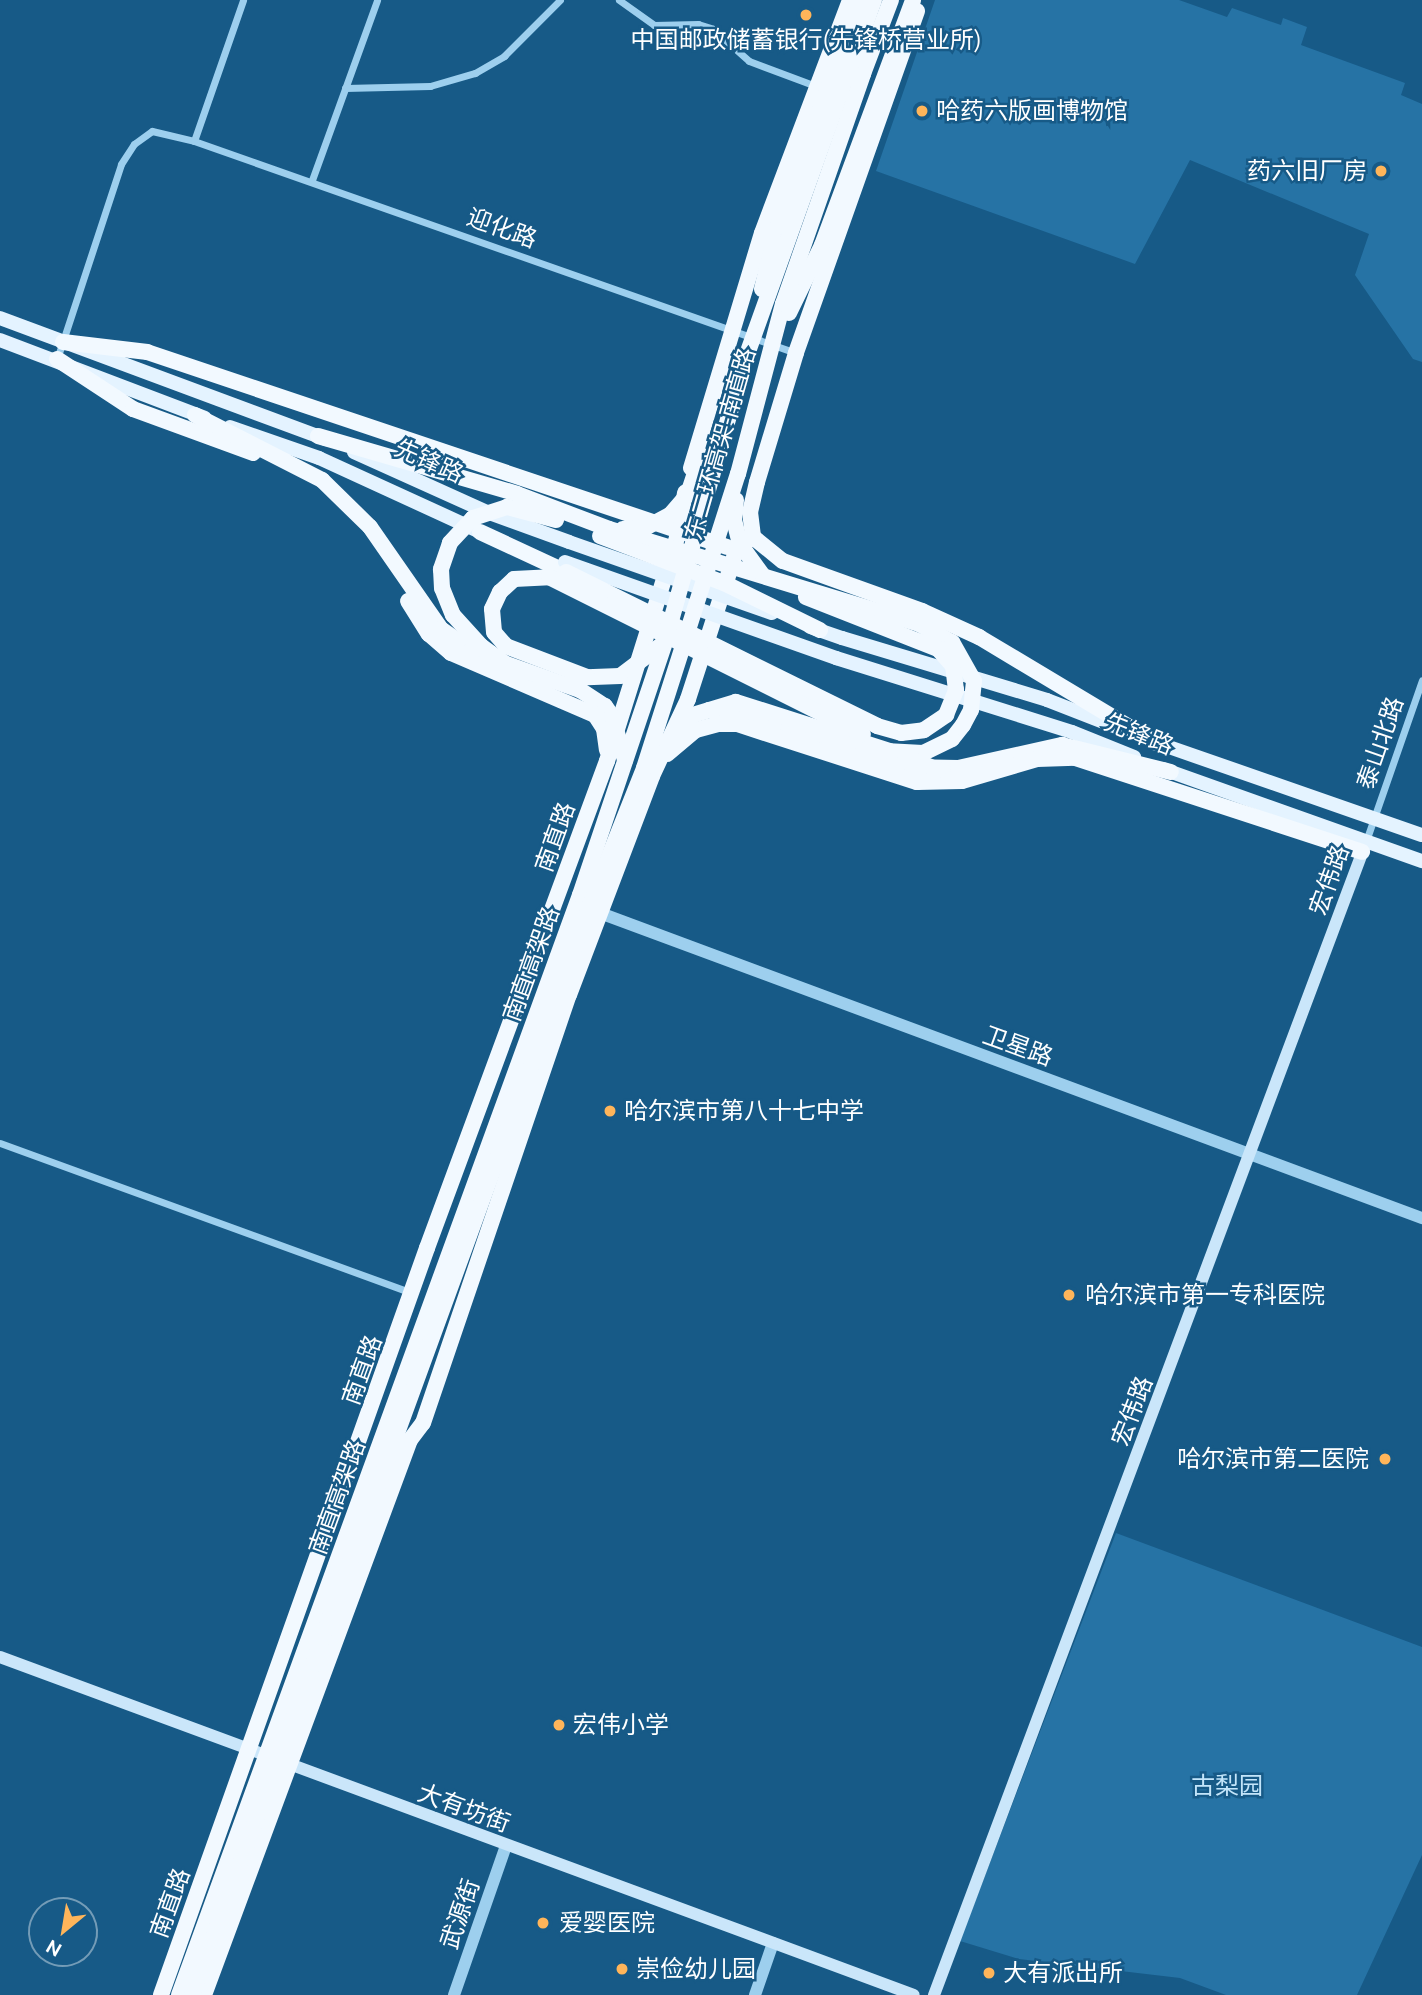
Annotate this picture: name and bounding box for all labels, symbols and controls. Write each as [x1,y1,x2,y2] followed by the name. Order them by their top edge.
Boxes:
[798,7,814,23] marker: 中国邮政储蓄银行(先锋桥营业所)
[630,26,982,54] place label: 中国邮政储蓄银行(先锋桥营业所)
[936,97,1128,125] place label: 哈药六版画博物馆
[914,103,930,119] marker: 哈药六版画博物馆
[1247,157,1367,185] place label: 药六旧厂房
[1373,163,1389,179] marker: 药六旧厂房
[463,202,541,254] street label: 迎化路
[679,344,761,544] street label: 东二环高架-南直路
[390,433,468,489] street label: 先锋路
[1351,693,1409,793] street label: 泰山北路
[1100,707,1178,761] street label: 先锋路
[529,798,581,876] street label: 南直路
[1303,841,1355,919] street label: 宏伟路
[497,903,565,1025] street label: 南直高架路
[979,1020,1057,1072] street label: 卫星路
[624,1097,864,1125] place label: 哈尔滨市第八十七中学
[602,1103,618,1119] marker: 哈尔滨市第八十七中学
[1085,1281,1325,1309] place label: 哈尔滨市第一专科医院
[1059,1285,1079,1305] marker: 哈尔滨市第一专科医院
[336,1331,388,1409] street label: 南直路
[1106,1372,1158,1450] street label: 宏伟路
[303,1436,371,1558] street label: 南直高架路
[1177,1445,1369,1473] place label: 哈尔滨市第二医院
[1375,1449,1395,1469] marker: 哈尔滨市第二医院
[573,1711,669,1739] place label: 宏伟小学
[551,1717,567,1733] marker: 宏伟小学
[1191,1772,1263,1800] park label: 古梨园
[414,1778,514,1838] street label: 大有坊街
[144,1864,196,1942] street label: 南直路
[435,1875,485,1953] street label: 武源街
[28,1897,98,1967] north arrow
[559,1909,655,1937] place label: 爱婴医院
[533,1913,553,1933] marker: 爱婴医院
[42,1935,65,1962] text: N
[636,1955,756,1983] place label: 崇俭幼儿园
[1003,1959,1123,1987] place label: 大有派出所
[614,1961,630,1977] marker: 崇俭幼儿园
[981,1965,997,1981] marker: 大有派出所

